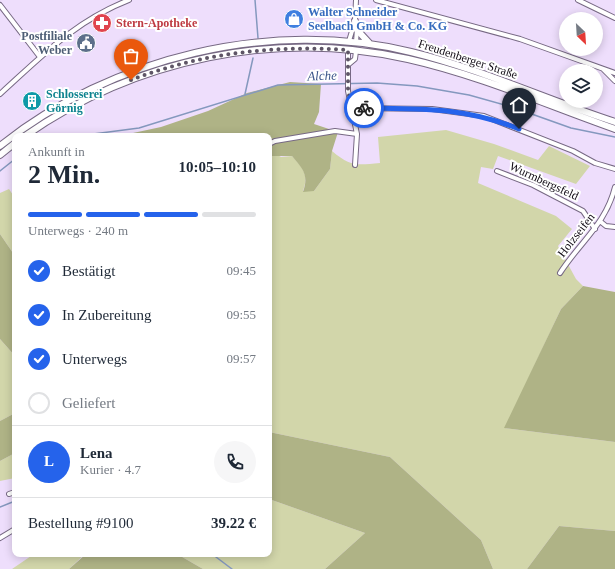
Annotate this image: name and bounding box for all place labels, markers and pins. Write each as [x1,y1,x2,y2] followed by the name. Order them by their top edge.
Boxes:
[308,5,447,33] place label: Walter Schneider Seelbach GmbH & Co. KG
[283,8,305,30] shop icon: Walter Schneider Seelbach GmbH & Co. KG
[91,12,113,34] pharmacy icon: Stern-Apotheke
[116,16,198,30] place label: Stern-Apotheke
[21,29,73,57] place label: Postfiliale Weber
[75,32,97,54] public building icon: Postfiliale Weber
[114,39,148,80] pin
[46,87,103,115] place label: Schlosserei Görnig
[502,88,536,129] pin
[21,90,43,112] building icon: Schlosserei Görnig

